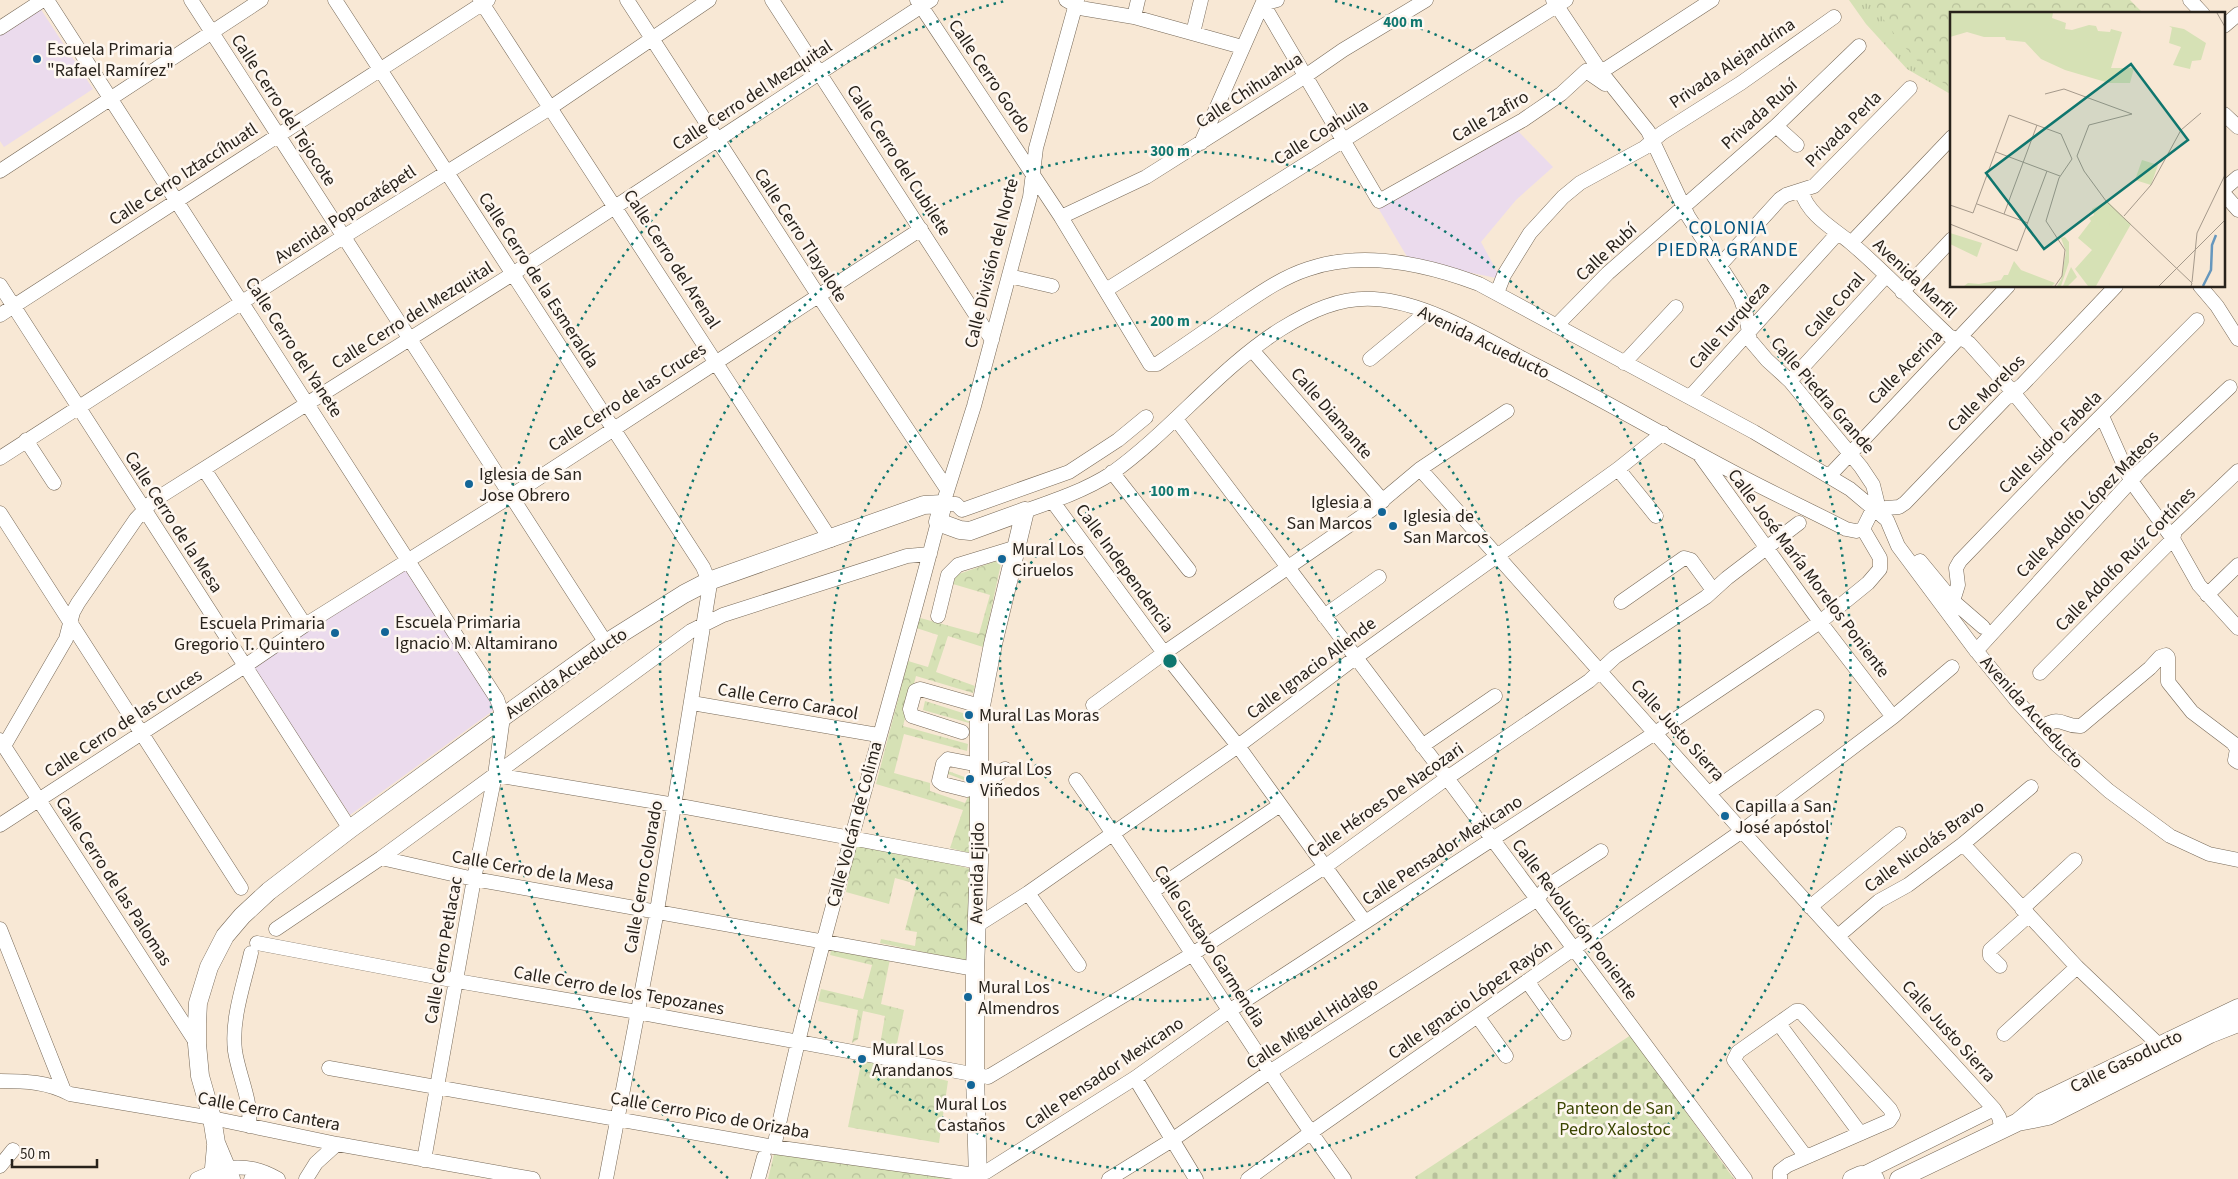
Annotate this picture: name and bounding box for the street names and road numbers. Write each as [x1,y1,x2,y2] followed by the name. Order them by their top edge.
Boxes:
[1664,12,1800,115] street label: Privada Alejandrina
[942,14,1037,138] street label: Calle Cerro Gordo
[225,29,342,191] street label: Calle Cerro del Tejocote
[667,34,837,157] street label: Calle Cerro del Mezquital
[1191,46,1308,134] street label: Calle Chihuahua
[1716,73,1803,155] street label: Privada Rubí
[840,80,957,241] street label: Calle Cerro del Cubilete
[1447,84,1533,149] street label: Calle Zafiro
[1799,85,1887,173] street label: Privada Perla
[1269,93,1374,172] street label: Calle Coahuila
[104,117,262,232] street label: Calle Cerro Iztaccíhuatl
[270,159,421,270] street label: Avenida Popocatépetl
[748,163,853,307] street label: Calle Cerro Tlayalote
[958,176,1025,351] street label: Calle División del Norte
[617,185,726,334] street label: Calle Cerro del Arenal
[472,187,605,373] street label: Calle Cerro de la Esmeralda
[1570,217,1643,287] street label: Calle Rubí
[1867,233,1962,324] street label: Avenida Marfil
[327,256,498,375] street label: Calle Cerro del Mezquital
[1798,267,1871,344] street label: Calle Coral
[239,272,348,422] street label: Calle Cerro del Yanete
[1683,276,1776,375] street label: Calle Turqueza
[1414,300,1554,385] street label: Avenida Acueducto
[1862,324,1949,411] street label: Calle Acerina
[1765,331,1881,459] street label: Calle Piedra Grande
[543,337,711,458] street label: Calle Cerro de las Cruces
[1942,349,2031,438] street label: Calle Morelos
[1285,362,1379,465] street label: Calle Diamante
[1993,385,2108,500] street label: Calle Isidro Fabela
[2010,425,2164,584] street label: Calle Adolfo López Mateos
[118,447,229,598] street label: Calle Cerro de la Mesa
[1722,464,1896,683] street label: Calle José María Morelos Poniente
[2050,481,2201,637] street label: Calle Adolfo Ruíz Cortínes
[1069,499,1180,638] street label: Calle Independencia
[1241,611,1381,725] street label: Calle Ignacio Allende
[500,622,632,725] street label: Avenida Acueducto
[1974,650,2089,774] street label: Avenida Acueducto
[39,663,207,784] street label: Calle Cerro de las Cruces
[1625,674,1730,787] street label: Calle Justo Sierra
[716,677,860,726] street label: Calle Cerro Caracol
[1302,737,1469,864] street label: Calle Héroes De Nacozari
[820,739,889,910] street label: Calle Volcán de Colima
[1357,789,1527,912] street label: Calle Pensador Mexicano
[49,792,178,971] street label: Calle Cerro de las Palomas
[1859,794,1990,899] street label: Calle Nicolás Bravo
[618,799,669,956] street label: Calle Cerro Colorado
[964,822,991,924] street label: Avenida Ejido
[1506,834,1644,1005] street label: Calle Revolución Poniente
[450,844,616,897] street label: Calle Cerro de la Mesa
[1148,860,1272,1032] street label: Calle Gustavo Garmendia
[418,874,469,1026] street label: Calle Cerro Petlacac
[1383,933,1558,1066] street label: Calle Ignacio López Rayón
[512,960,726,1021] street label: Calle Cerro de los Tepozanes
[1241,971,1383,1076] street label: Calle Miguel Hidalgo
[1896,975,2001,1088] street label: Calle Justo Sierra
[1020,1011,1189,1136] street label: Calle Pensador Mexicano
[2066,1023,2186,1099] street label: Calle Gasoducto
[195,1085,342,1138] street label: Calle Cerro Cantera
[608,1086,812,1145] street label: Calle Cerro Pico de Orizaba

